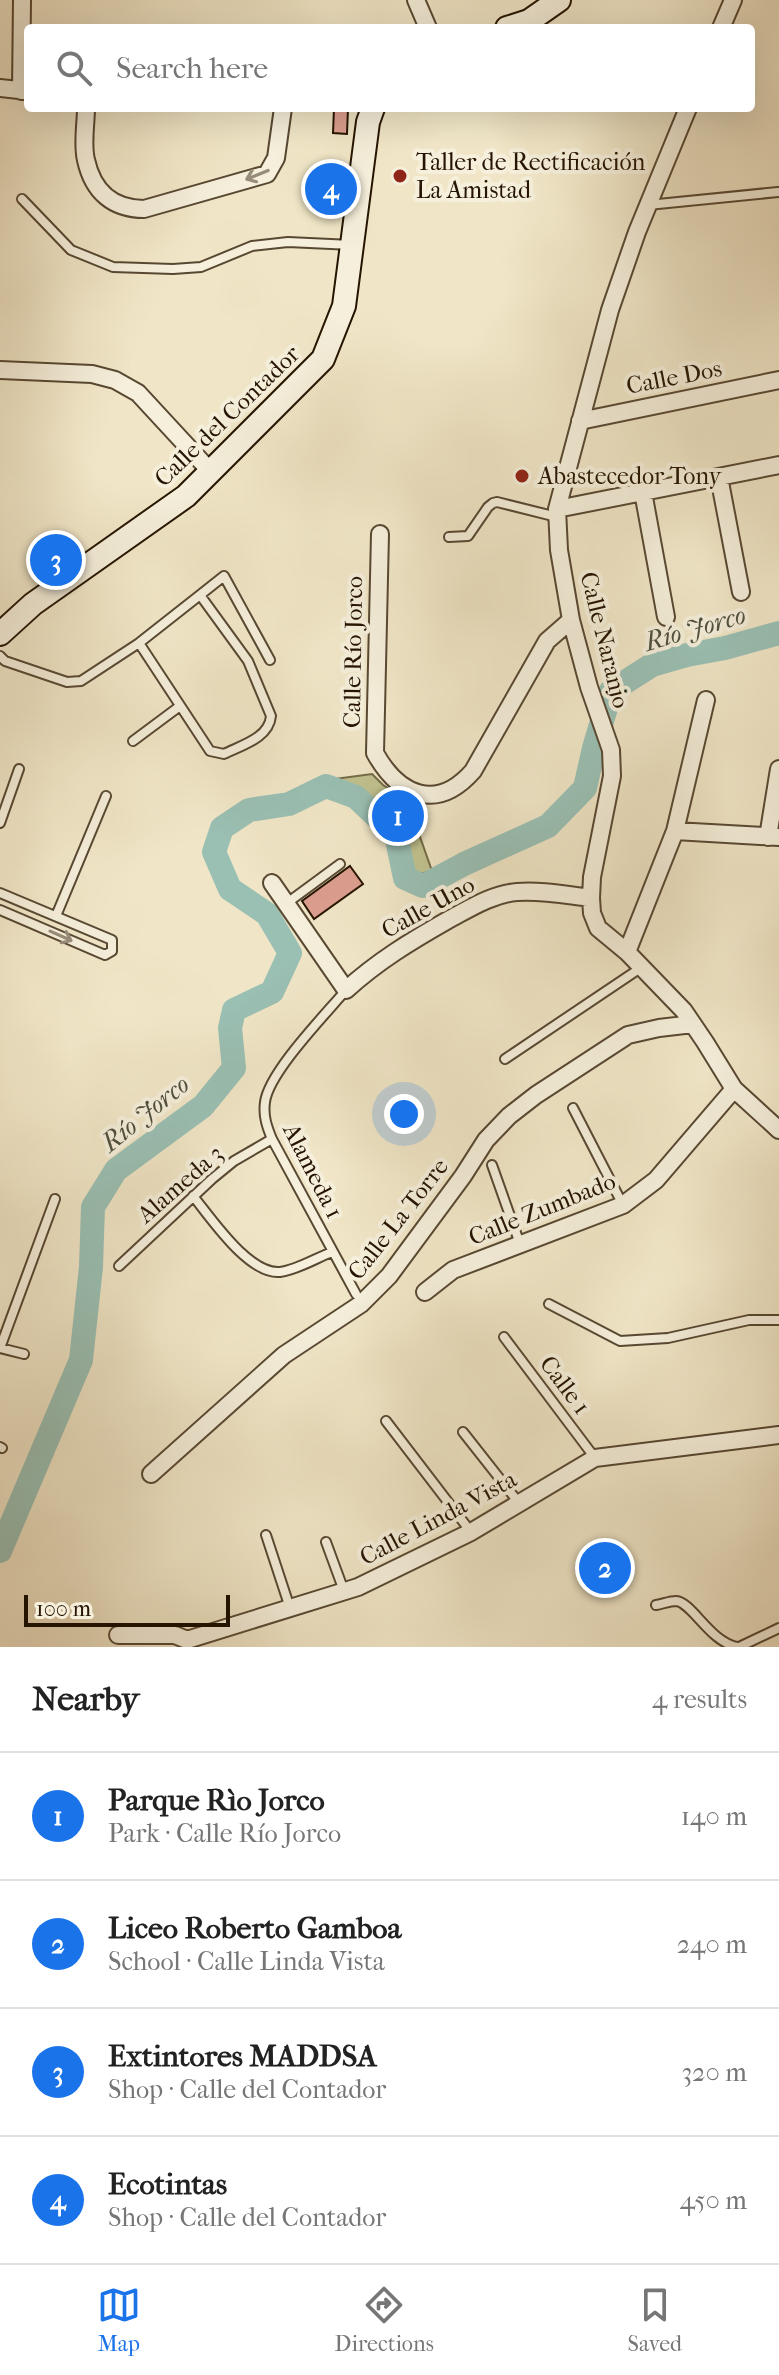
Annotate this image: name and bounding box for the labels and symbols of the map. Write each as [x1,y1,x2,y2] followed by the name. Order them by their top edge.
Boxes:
[416,148,645,204] place label: Taller de Rectificación La Amistad
[305,159,357,219] pin: 4
[391,167,409,185] marker: Taller de Rectificación La Amistad
[246,169,270,183] one-way arrow
[149,339,306,492] street label: Calle del Contador
[624,354,724,400] street label: Calle Dos
[537,462,723,490] place label: Abastecedor Tony
[513,467,531,485] marker: Abastecedor Tony
[30,530,82,590] pin: 3
[575,569,635,711] street label: Calle Naranjo
[338,576,368,728] street label: Calle Río Jorco
[639,599,749,658] water label: Río Jorco
[372,786,424,846] pin: 1
[377,870,479,944] street label: Calle Uno
[48,930,73,945] one-way arrow
[94,1069,195,1159] water label: Río Jorco
[384,1094,424,1134] your location
[277,1118,349,1223] street label: Alameda 1
[131,1139,229,1229] street label: Alameda 3
[342,1153,454,1285] street label: Calle La Torre
[464,1167,620,1251] street label: Calle Zumbado
[534,1350,596,1420] street label: Calle 1
[355,1465,522,1571] street label: Calle Linda Vista
[579,1538,631,1598] pin: 2
[24,1591,230,1627] scale bar

